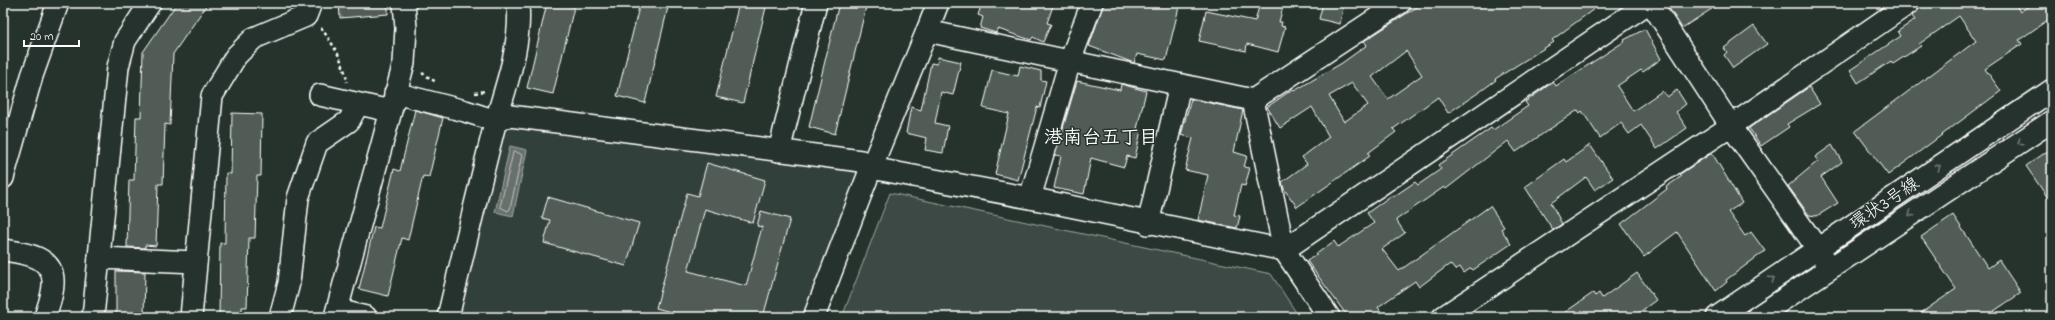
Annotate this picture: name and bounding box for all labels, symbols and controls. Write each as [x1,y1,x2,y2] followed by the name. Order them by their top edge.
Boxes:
[24,22,79,48] scale bar
[30,28,53,46] text: 20 m
[1044,125,1158,152] district label: 港南台五丁目
[2017,137,2024,144] one-way arrow
[1934,164,1941,172] one-way arrow
[1845,172,1925,238] street label: 環状3号線
[1908,209,1915,217] one-way arrow
[1768,277,1775,284] one-way arrow

